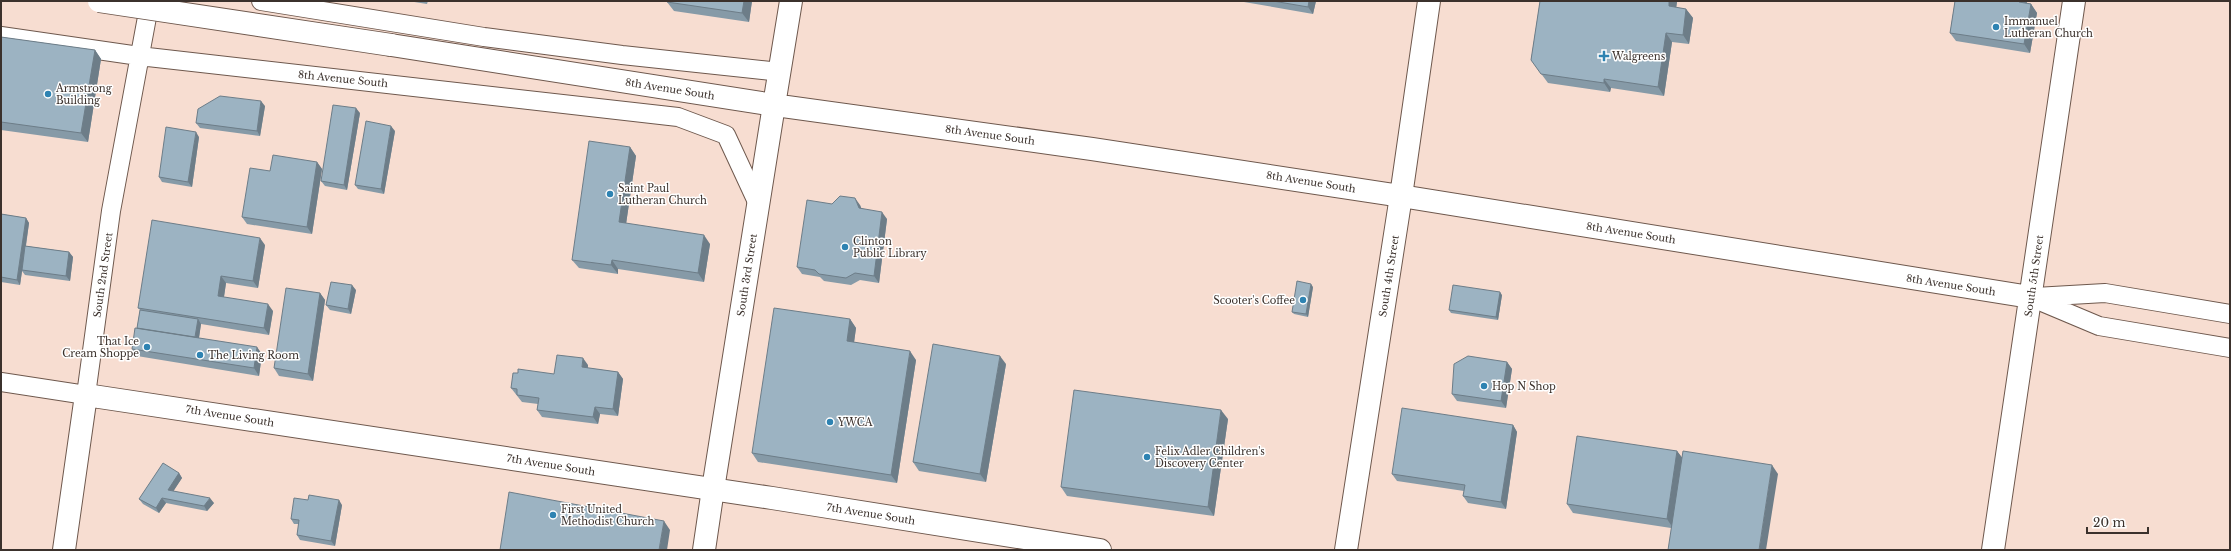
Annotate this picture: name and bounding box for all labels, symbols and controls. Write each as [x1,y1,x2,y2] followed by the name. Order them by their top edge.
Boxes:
[2004,15,2093,40] place label: Immanuel Lutheran Church
[1991,22,2001,32] marker: Immanuel Lutheran Church
[1611,50,1666,63] place label: Walgreens
[1599,51,1609,61] marker: Walgreens
[297,68,389,90] street label: 8th Avenue South
[624,76,716,103] street label: 8th Avenue South
[55,82,113,107] place label: Armstrong Building
[43,89,53,99] marker: Armstrong Building
[944,122,1036,148] street label: 8th Avenue South
[1265,169,1357,196] street label: 8th Avenue South
[618,182,707,207] place label: Saint Paul Lutheran Church
[605,189,615,199] marker: Saint Paul Lutheran Church
[1585,220,1677,247] street label: 8th Avenue South
[91,231,115,318] street label: South 2nd Street
[734,232,760,317] street label: South 3rd Street
[1376,234,1402,318] street label: South 4th Street
[2022,234,2046,318] street label: South 5th Street
[853,235,927,260] place label: Clinton Public Library
[840,242,850,252] marker: Clinton Public Library
[1905,272,1997,299] street label: 8th Avenue South
[1213,294,1295,307] place label: Scooter's Coffee
[1298,295,1308,305] marker: Scooter's Coffee
[62,335,139,360] place label: That Ice Cream Shoppe
[142,342,152,352] marker: That Ice Cream Shoppe
[208,349,299,362] place label: The Living Room
[195,350,205,360] marker: The Living Room
[1492,380,1556,393] place label: Hop N Shop
[1479,381,1489,391] marker: Hop N Shop
[185,403,275,429] street label: 7th Avenue South
[837,416,873,429] place label: YWCA
[825,417,835,427] marker: YWCA
[1155,445,1265,470] place label: Felix Adler Children's Discovery Center
[506,452,596,478] street label: 7th Avenue South
[1142,452,1152,462] marker: Felix Adler Children's Discovery Center
[826,501,916,527] street label: 7th Avenue South
[561,503,655,528] place label: First United Methodist Church
[2087,509,2148,535] scale bar
[548,510,558,520] marker: First United Methodist Church
[2093,515,2125,530] text: 20 m

